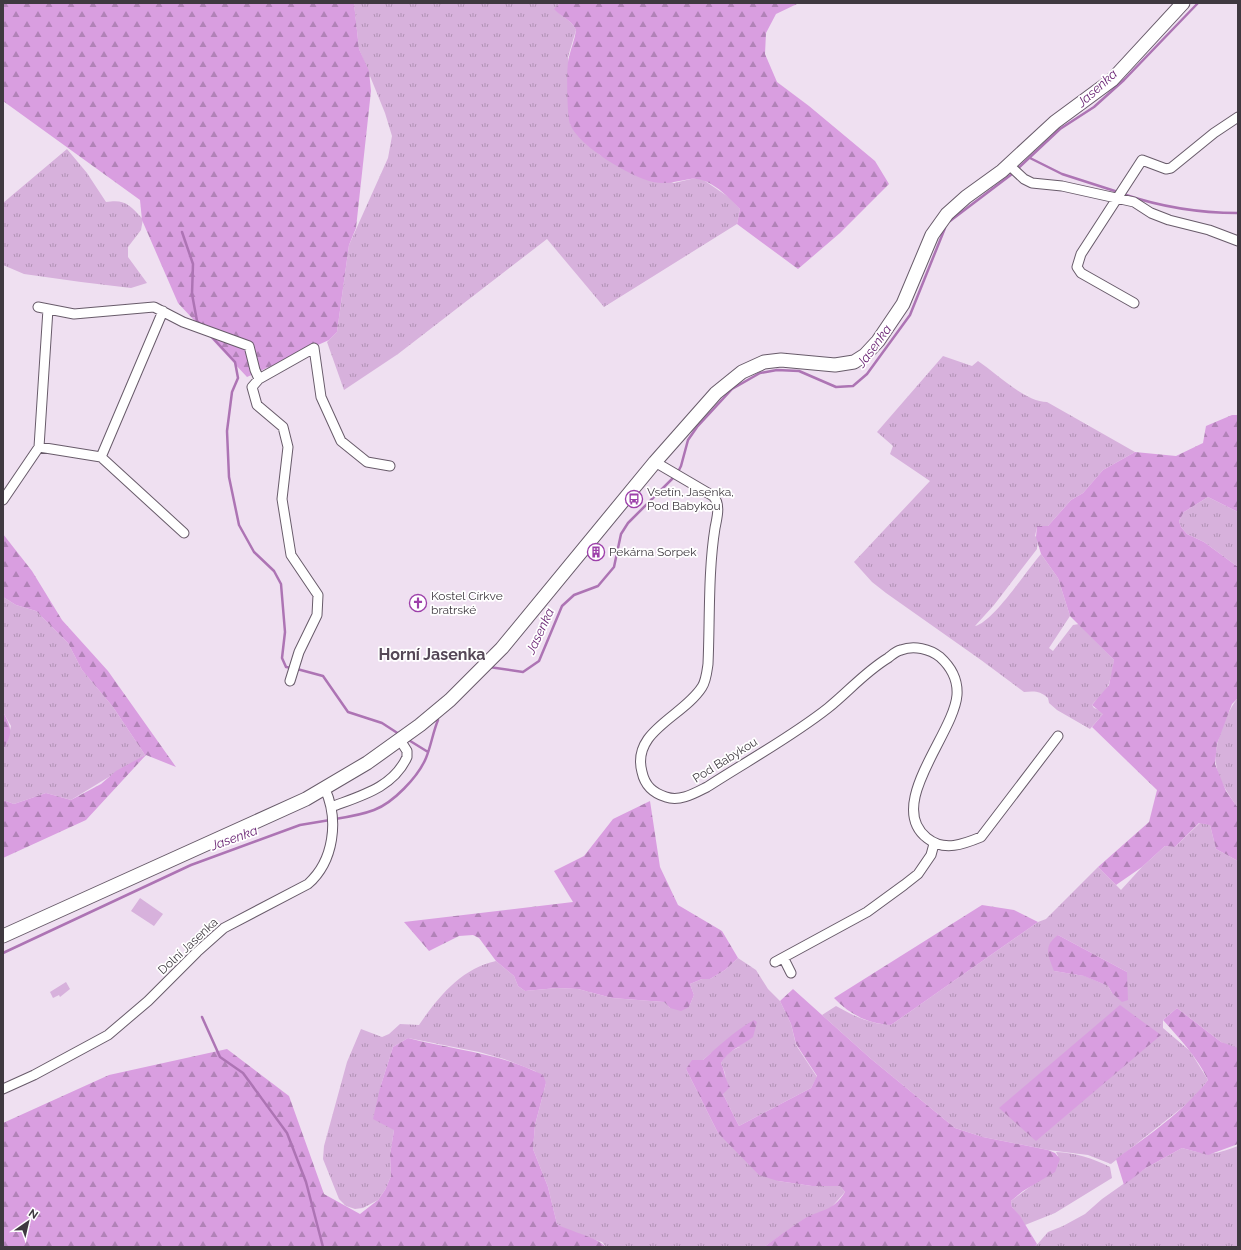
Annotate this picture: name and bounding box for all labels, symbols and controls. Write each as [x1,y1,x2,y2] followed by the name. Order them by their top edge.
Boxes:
[1073,66,1120,111] water label: Jasenka
[853,322,895,371] water label: Jasenka
[647,485,734,513] place label: Vsetín, Jasenka, Pod Babykou
[624,489,644,509] bus stop icon: Vsetín, Jasenka, Pod Babykou
[586,542,606,562] building icon: Pekárna Sorpek
[609,545,697,559] place label: Pekárna Sorpek
[431,589,503,617] place label: Kostel Církve bratrské
[408,593,428,613] church icon: Kostel Církve bratrské
[522,606,557,657] water label: Jasenka
[379,645,485,664] district label: Horní Jasenka
[690,735,760,785] street label: Pod Babykou
[208,823,260,854] water label: Jasenka
[155,915,221,977] street label: Dolní Jasenka
[8,1202,48,1242] north arrow
[26,1206,40,1222] text: N

